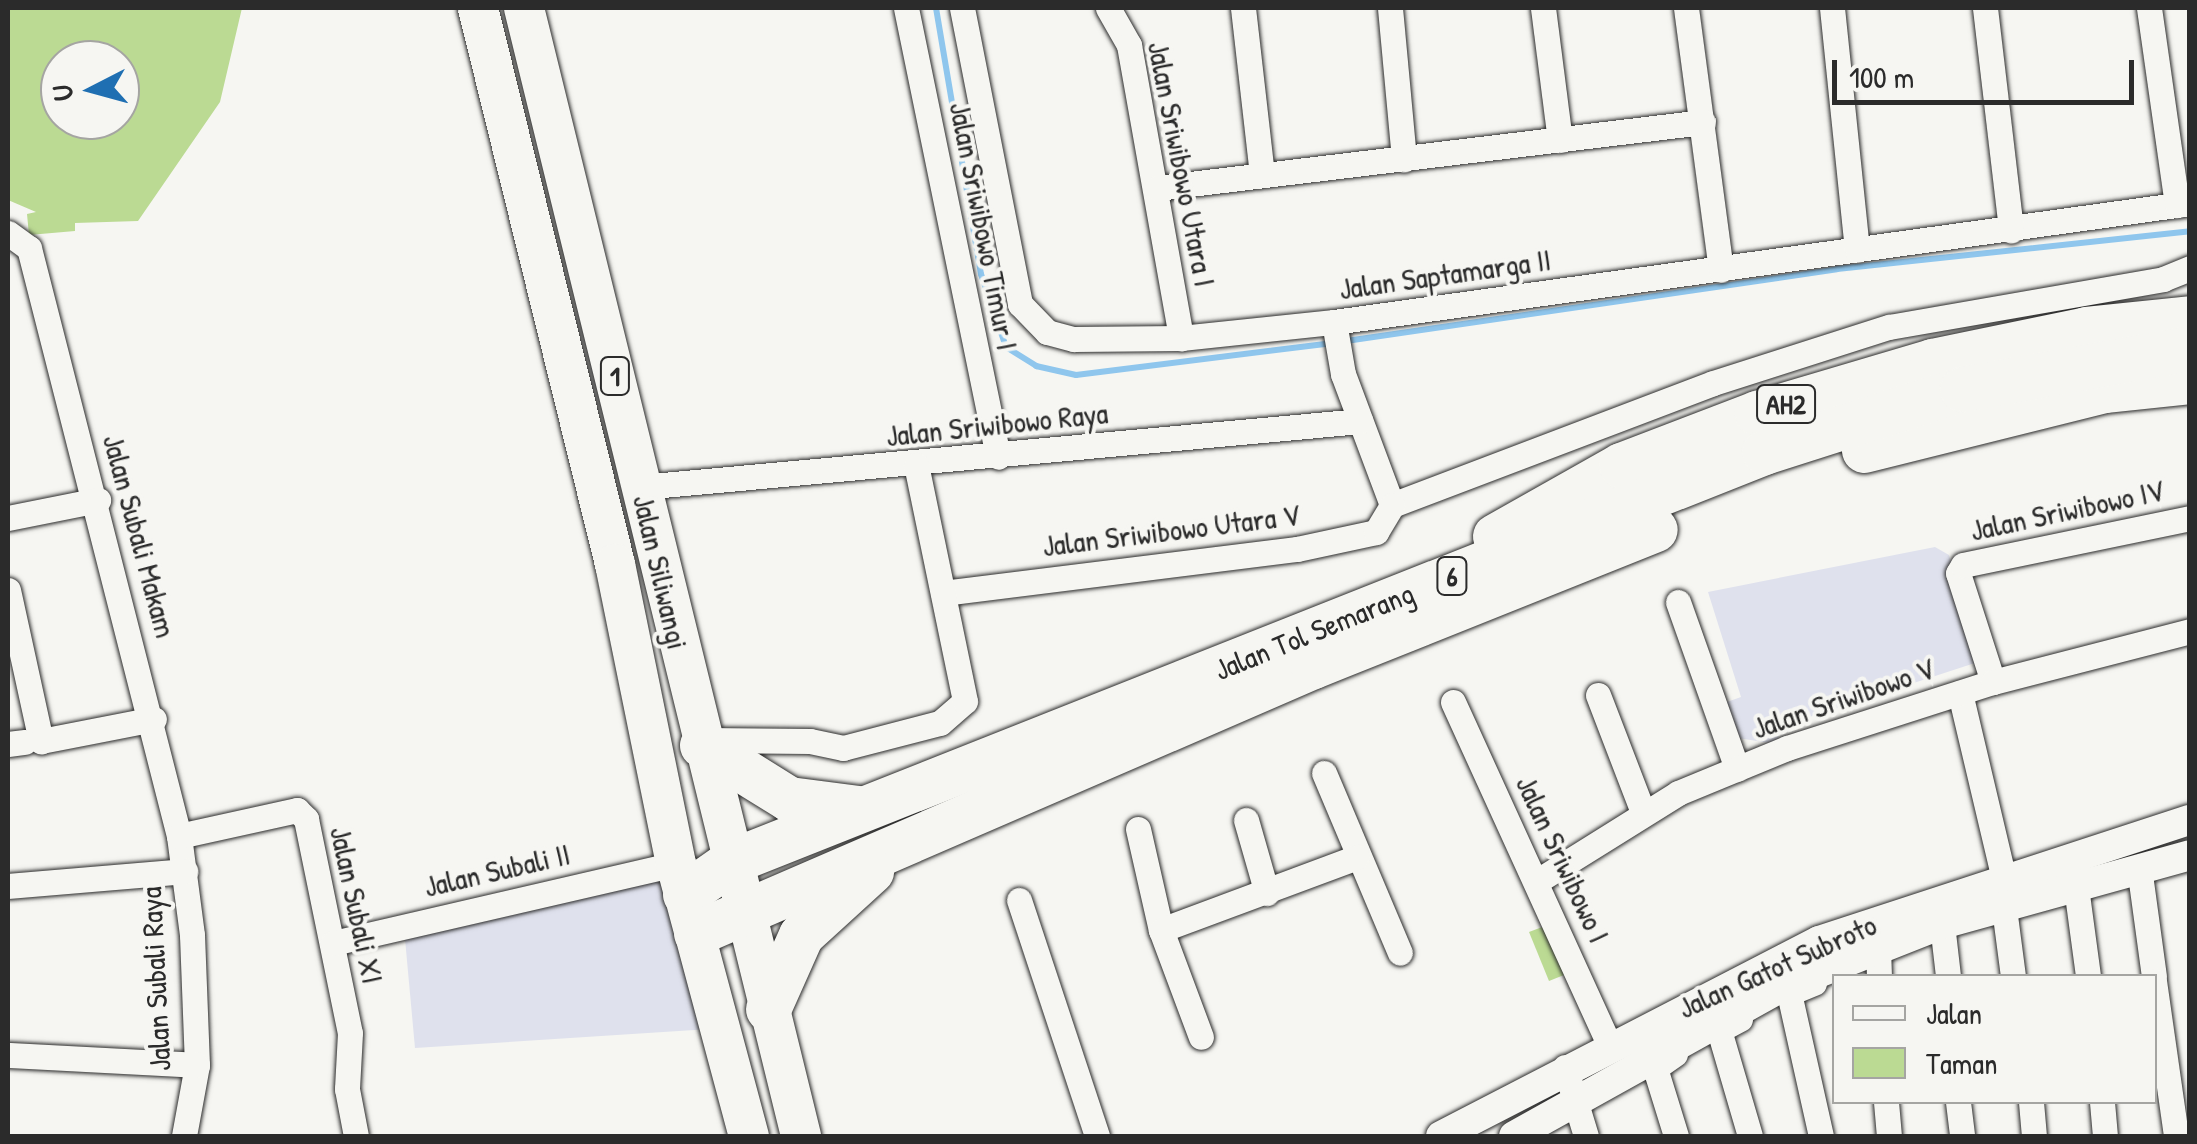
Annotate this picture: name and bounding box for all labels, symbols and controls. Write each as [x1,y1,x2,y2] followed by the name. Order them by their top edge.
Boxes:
[1141,38,1223,290] street label: Jalan Sriwibowo Utara I
[40,40,140,140] north arrow
[1837,40,2140,102] scale bar
[1849,57,1914,97] text: 100 m
[42,83,82,103] text: U
[942,99,1026,353] street label: Jalan Sriwibowo Timur I
[1337,241,1553,307] street label: Jalan Saptamarga II
[598,353,632,399] road number: 1
[1756,381,1816,427] road number: AH2
[884,394,1110,454] street label: Jalan Sriwibowo Raya
[96,431,184,641] street label: Jalan Subali Makam
[1967,472,2167,548] street label: Jalan Sriwibowo IV
[626,491,696,653] street label: Jalan Siliwangi
[1040,496,1302,564] street label: Jalan Sriwibowo Utara V
[1434,553,1470,599] road number: 6
[1209,575,1419,687] street label: Jalan Tol Semarang
[1747,650,1939,746] street label: Jalan Sriwibowo V
[1509,770,1617,948] street label: Jalan Sriwibowo I
[323,823,391,987] street label: Jalan Subali XI
[421,836,573,904] street label: Jalan Subali II
[132,886,178,1072] street label: Jalan Subali Raya
[1672,906,1882,1026] street label: Jalan Gatot Subroto
[1832,974,2157,1104] legend
[1926,993,1982,1033] text: Jalan
[1926,1043,1998,1083] text: Taman

